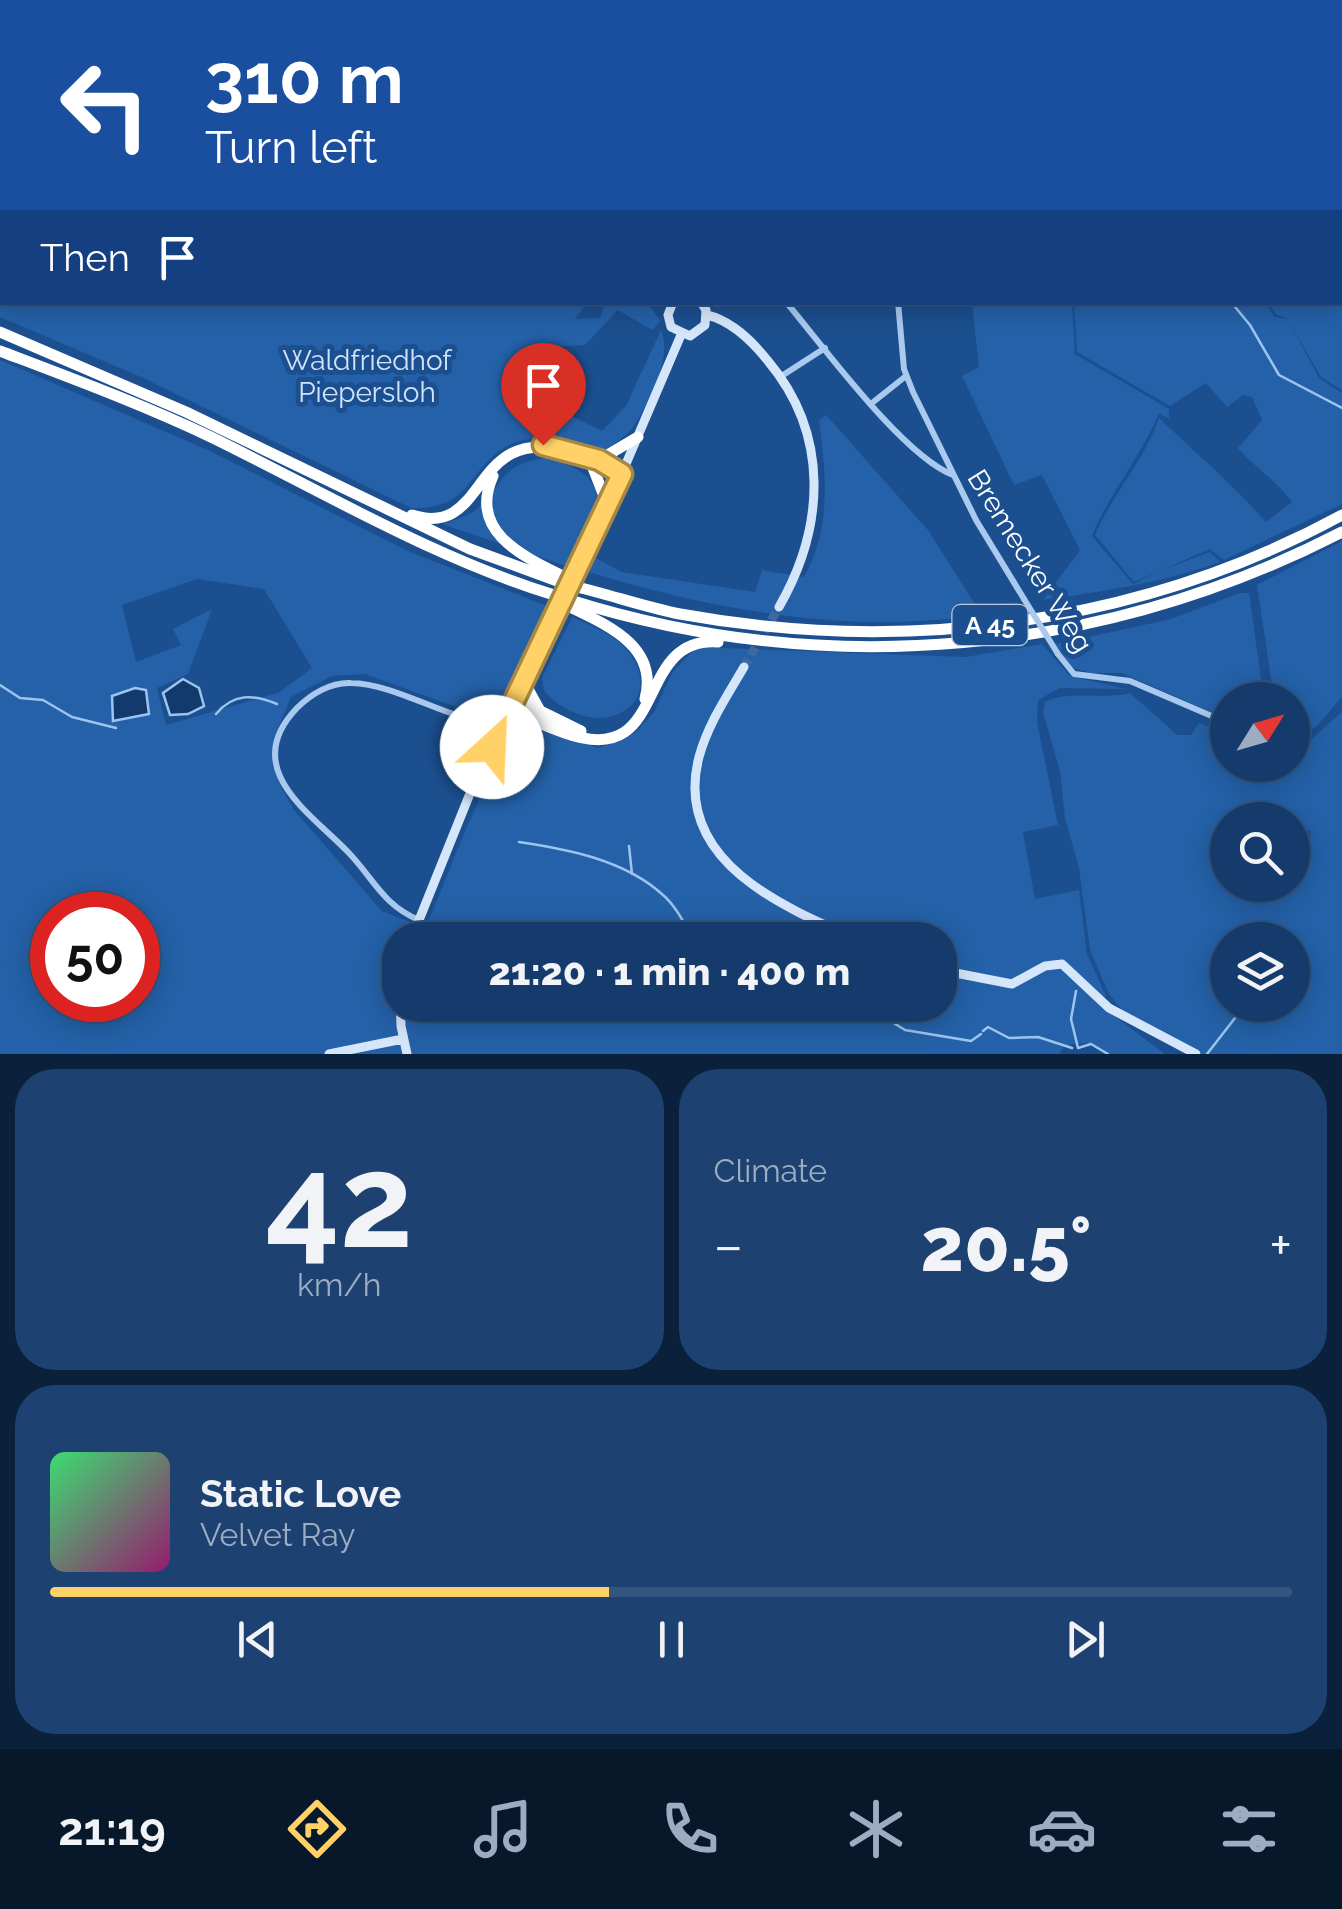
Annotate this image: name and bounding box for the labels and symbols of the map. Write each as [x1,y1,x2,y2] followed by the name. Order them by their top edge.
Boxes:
[501,343,586,446] pin
[282,344,453,409] park label: Waldfriedhof Piepersloh
[961,464,1099,658] street label: Bremecker Weg
[952,605,1028,645] road number: A 45
[1210,682,1310,782] north arrow
[440,695,544,799] position arrow
[30,892,160,1022] speed limit sign: 50

